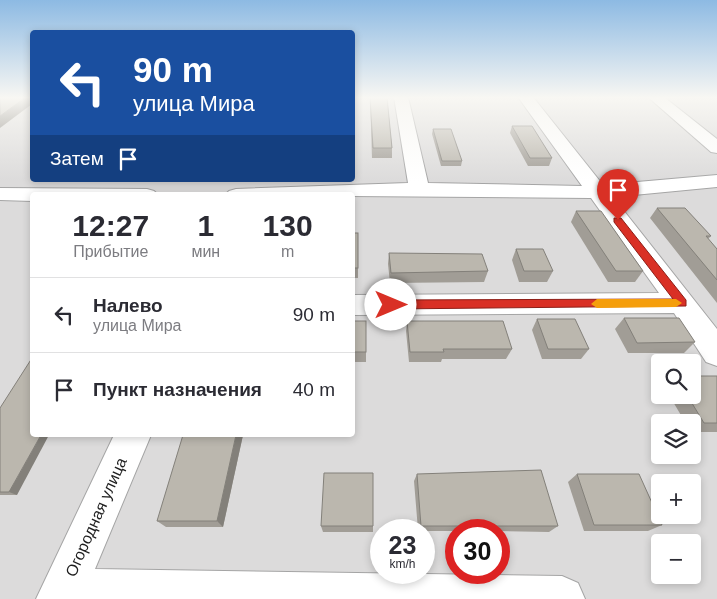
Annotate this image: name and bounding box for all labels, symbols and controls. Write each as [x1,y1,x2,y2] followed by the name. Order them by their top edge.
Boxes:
[50,50,115,115] icon: left
[133,50,213,89] text: 90 m
[133,91,255,116] text: улица Мира
[114,145,142,173] icon: arrive
[50,148,104,169] text: Затем
[597,169,639,220] pin
[604,176,632,204] icon: arrive
[72,209,149,242] text: 12:27
[197,209,214,242] text: 1
[263,209,313,242] text: 130
[73,243,148,260] text: Прибытие
[191,243,220,260] text: мин
[281,243,294,260] text: m
[364,278,416,330] position arrow
[93,295,163,316] text: Налево
[50,301,78,329] icon: left
[293,304,335,325] text: 90 m
[93,317,182,334] text: улица Мира
[651,354,701,584] map controls
[651,354,701,404] button: search
[50,376,78,404] icon: arrive
[93,379,262,400] text: Пункт назначения
[293,379,335,400] text: 40 m
[651,414,701,464] button: layers
[62,455,130,579] street label: Огородная улица
[651,474,701,524] button: +
[445,519,510,584] speed limit sign: 30
[389,531,416,559] text: 23
[651,534,701,584] button: −
[389,557,416,571] text: km/h

